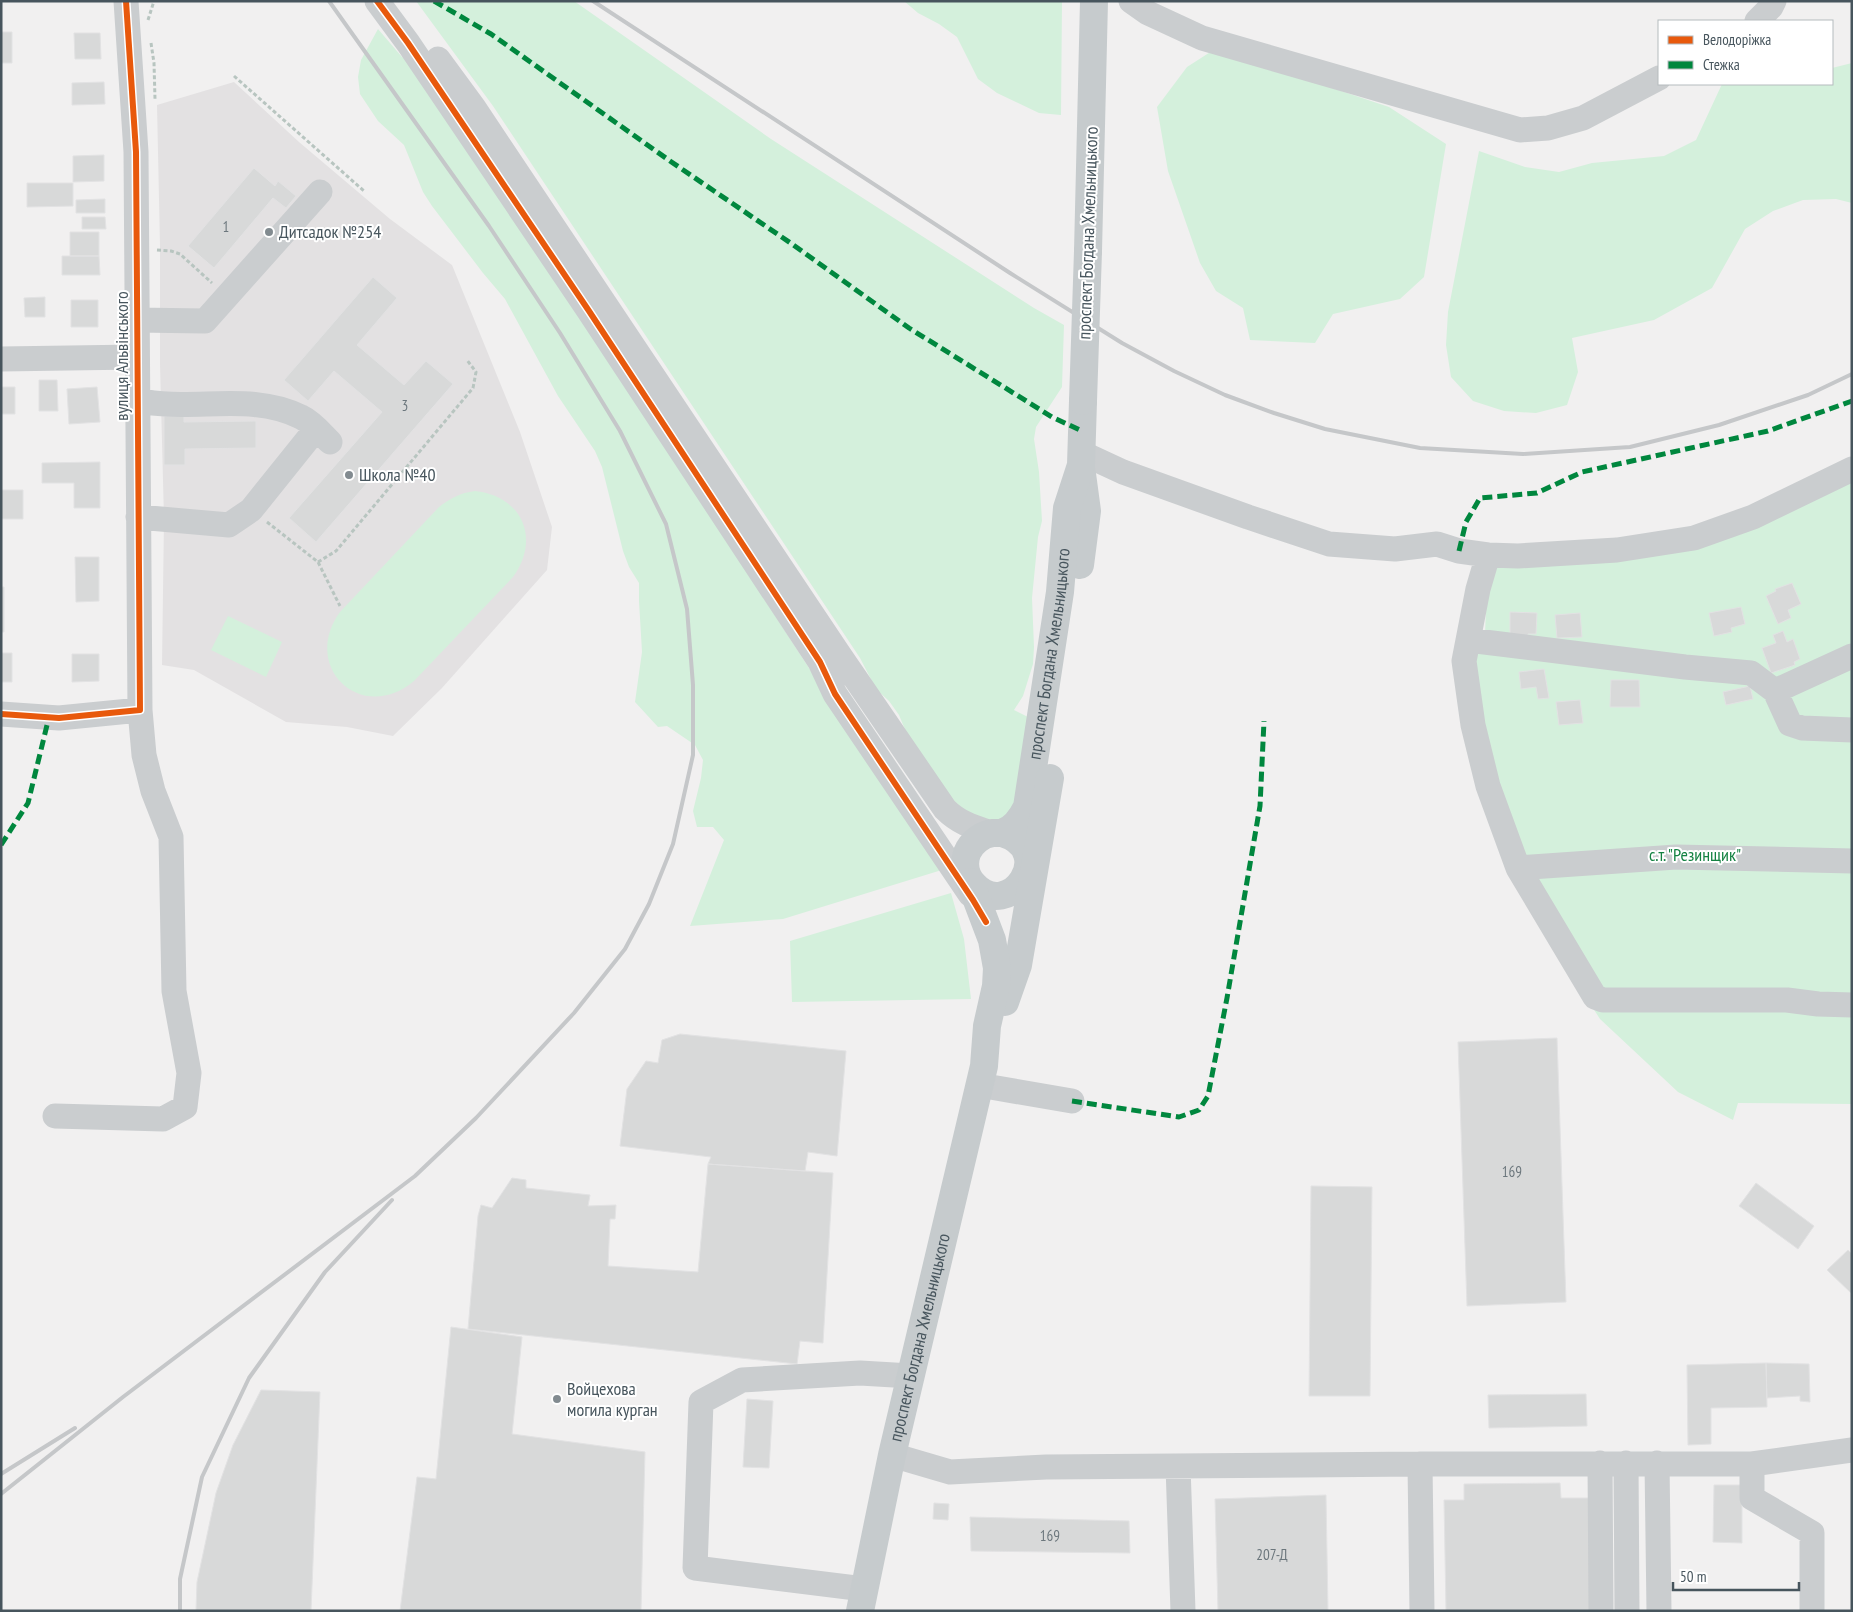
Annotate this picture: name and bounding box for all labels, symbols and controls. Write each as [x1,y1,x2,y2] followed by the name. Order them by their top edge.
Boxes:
[1658,20,1833,85] legend
[1703,30,1771,49] text: Велодоріжка
[1703,55,1740,74] text: Стежка
[1072,126,1103,340] street label: проспект Богдана Хмельницького
[223,217,229,236] house number: 1
[279,220,381,243] place label: Дитсадок №254
[263,226,275,238] marker: Дитсадок №254
[110,291,133,421] street label: вулиця Альвінського
[402,396,408,415] house number: 3
[359,463,436,486] place label: Школа №40
[343,469,355,481] marker: Школа №40
[1022,547,1075,761] street label: проспект Богдана Хмельницького
[1649,843,1741,866] park label: с.т. "Резинщик"
[1502,1162,1522,1181] house number: 169
[884,1231,955,1444] street label: проспект Богдана Хмельницького
[567,1377,658,1421] place label: Войцехова могила курган
[551,1393,563,1405] marker: Войцехова могила курган
[1040,1526,1060,1545] house number: 169
[1256,1545,1288,1564] house number: 207-Д
[1673,1560,1799,1592] scale bar
[1680,1567,1706,1586] text: 50 m

